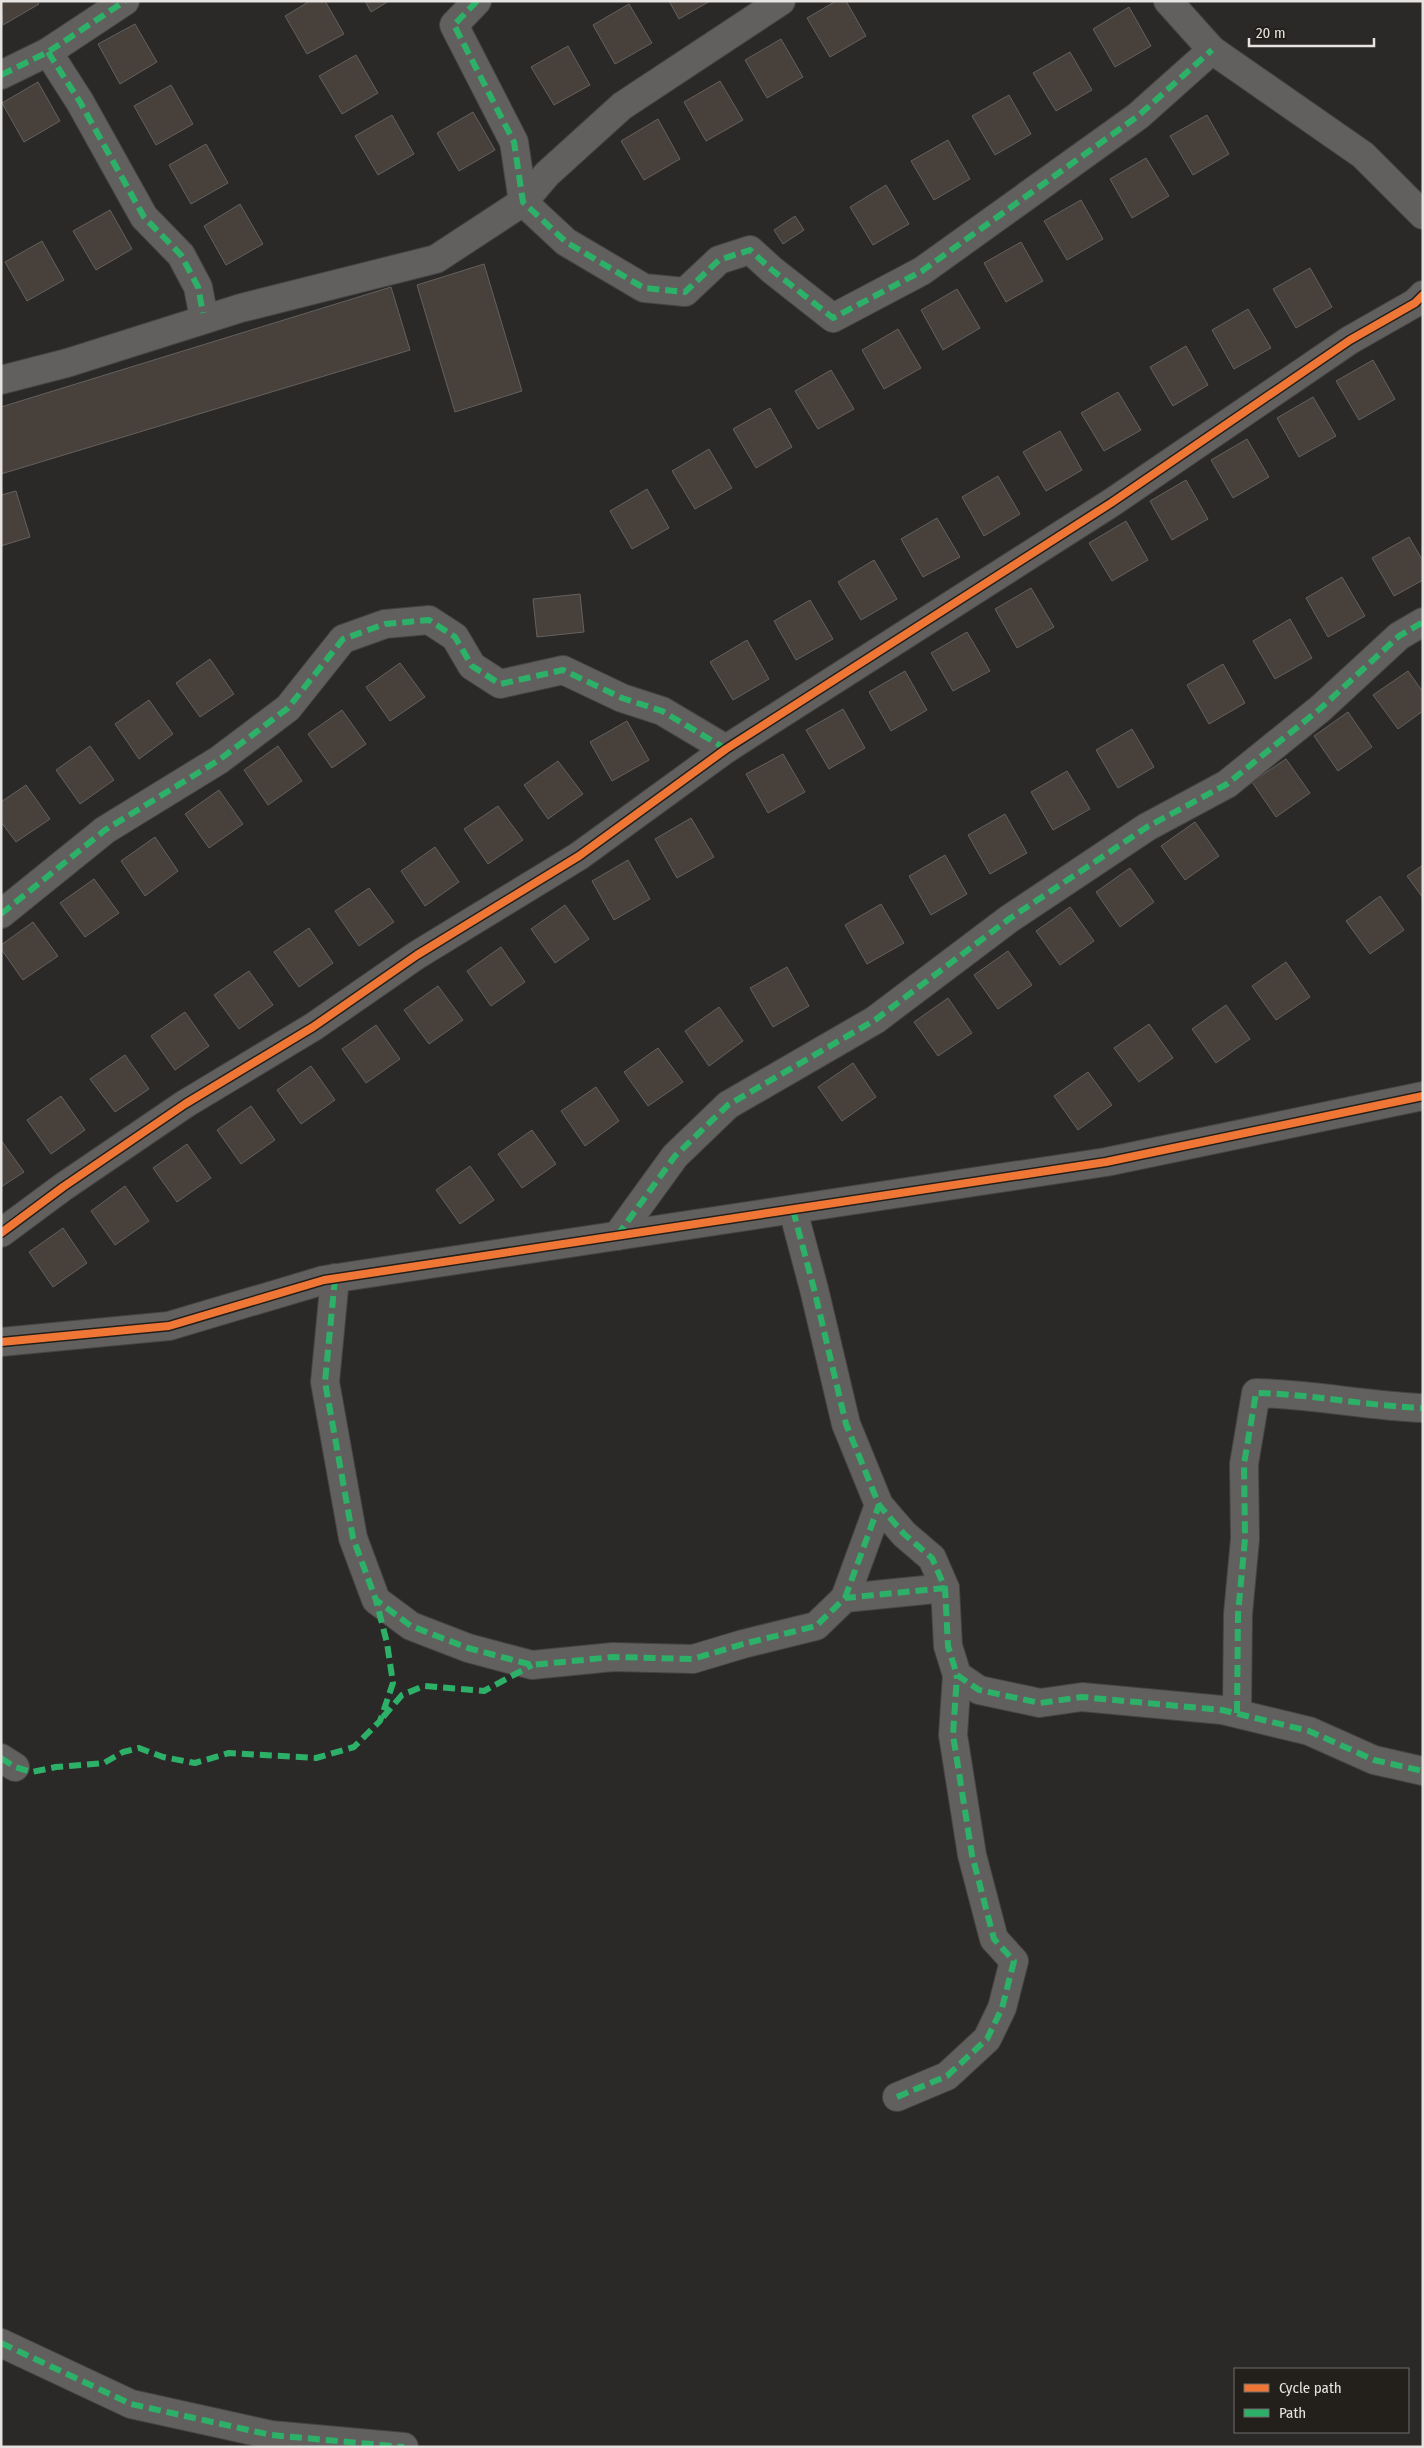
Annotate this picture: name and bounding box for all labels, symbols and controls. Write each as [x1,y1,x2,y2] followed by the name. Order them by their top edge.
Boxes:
[1249,15,1374,47] scale bar
[1256,24,1286,42] text: 20 m
[1234,2368,1409,2433] legend
[1279,2379,1342,2397] text: Cycle path
[1279,2404,1306,2422] text: Path

